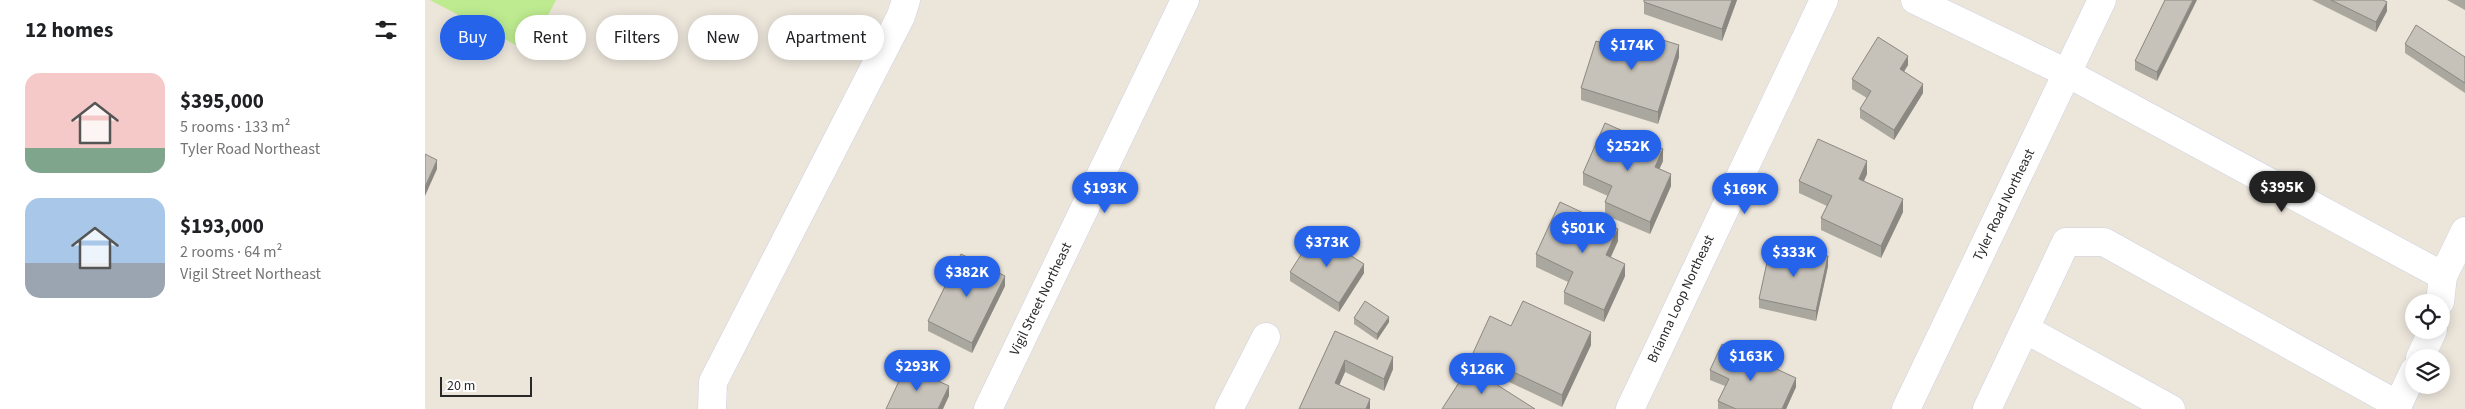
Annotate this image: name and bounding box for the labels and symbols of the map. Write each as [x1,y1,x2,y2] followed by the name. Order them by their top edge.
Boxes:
[1597,28,1667,71] pin: $174K
[1593,130,1663,172] pin: $252K
[1968,145,2040,264] street label: Tyler Road Northeast
[2247,170,2317,213] pin: $395K
[1070,172,1140,214] pin: $193K
[1710,172,1780,215] pin: $169K
[1548,212,1618,254] pin: $501K
[1292,226,1362,268] pin: $373K
[1643,231,1720,366] street label: Brianna Loop Northeast
[1759,236,1829,278] pin: $333K
[1005,239,1077,359] street label: Vigil Street Northeast
[932,256,1002,298] pin: $382K
[1716,340,1786,382] pin: $163K
[882,350,952,392] pin: $293K
[1447,352,1517,395] pin: $126K
[440,374,533,397] scale bar

